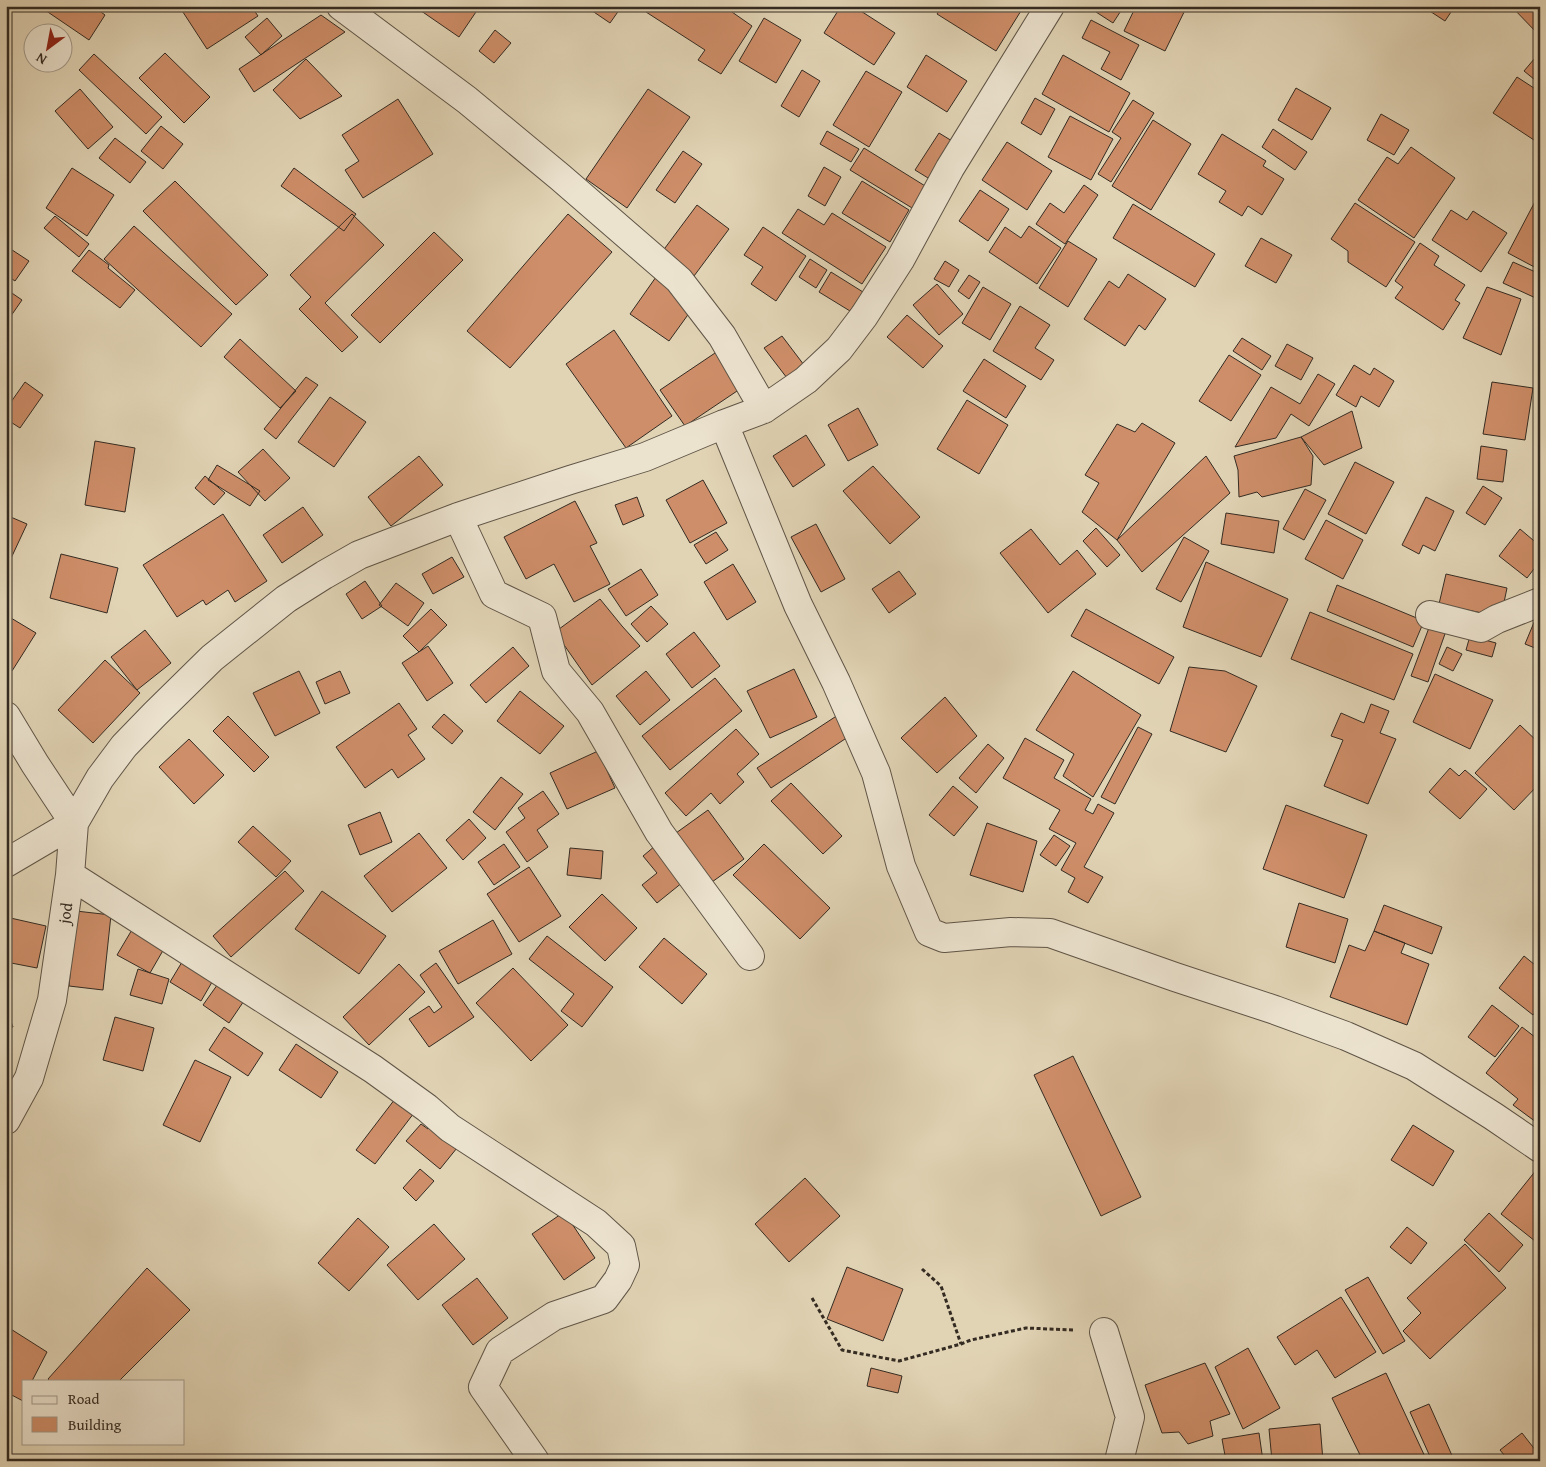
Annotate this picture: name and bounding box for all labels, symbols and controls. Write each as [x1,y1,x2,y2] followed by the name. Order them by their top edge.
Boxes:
[22,22,72,72] north arrow
[31,48,50,70] text: N
[51,900,78,927] street label: jod
[22,1380,185,1444] legend
[68,1388,99,1409] text: Road
[68,1414,122,1435] text: Building

